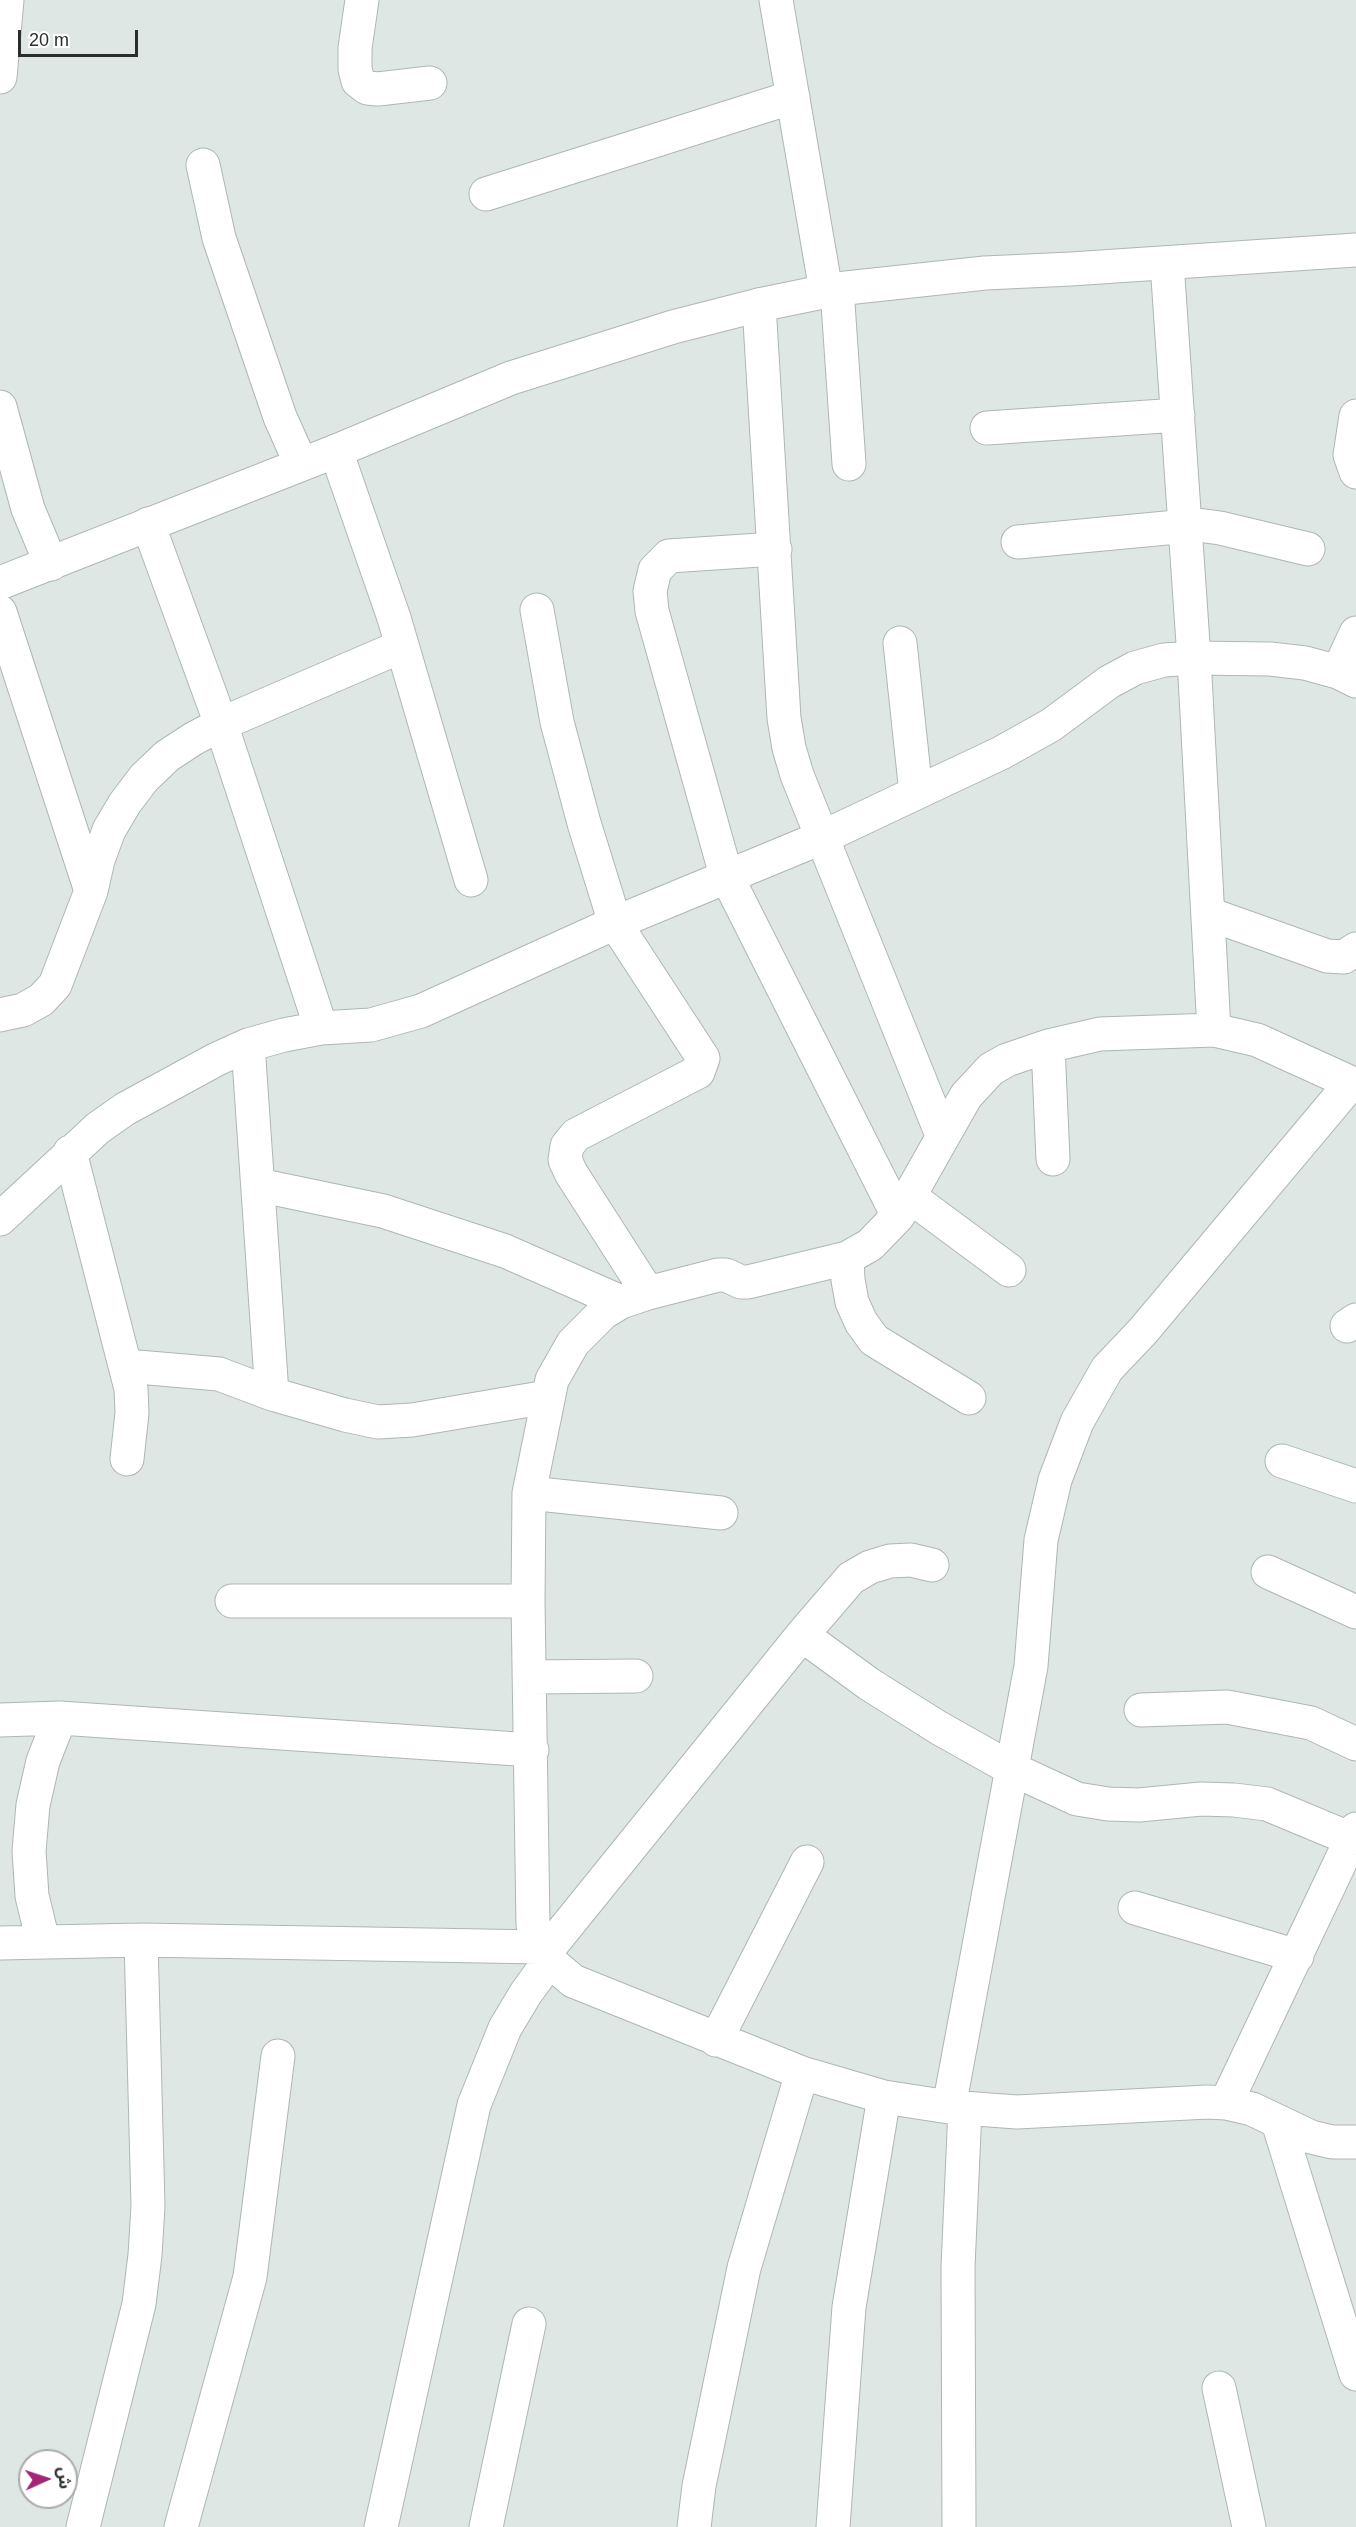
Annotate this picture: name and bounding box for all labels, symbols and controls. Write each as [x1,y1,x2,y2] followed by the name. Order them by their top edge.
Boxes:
[21,18,141,56] scale bar
[29,30,69,50] text: 20 m
[18,2449,78,2509] north arrow
[55,2467,74,2490] text: ش

